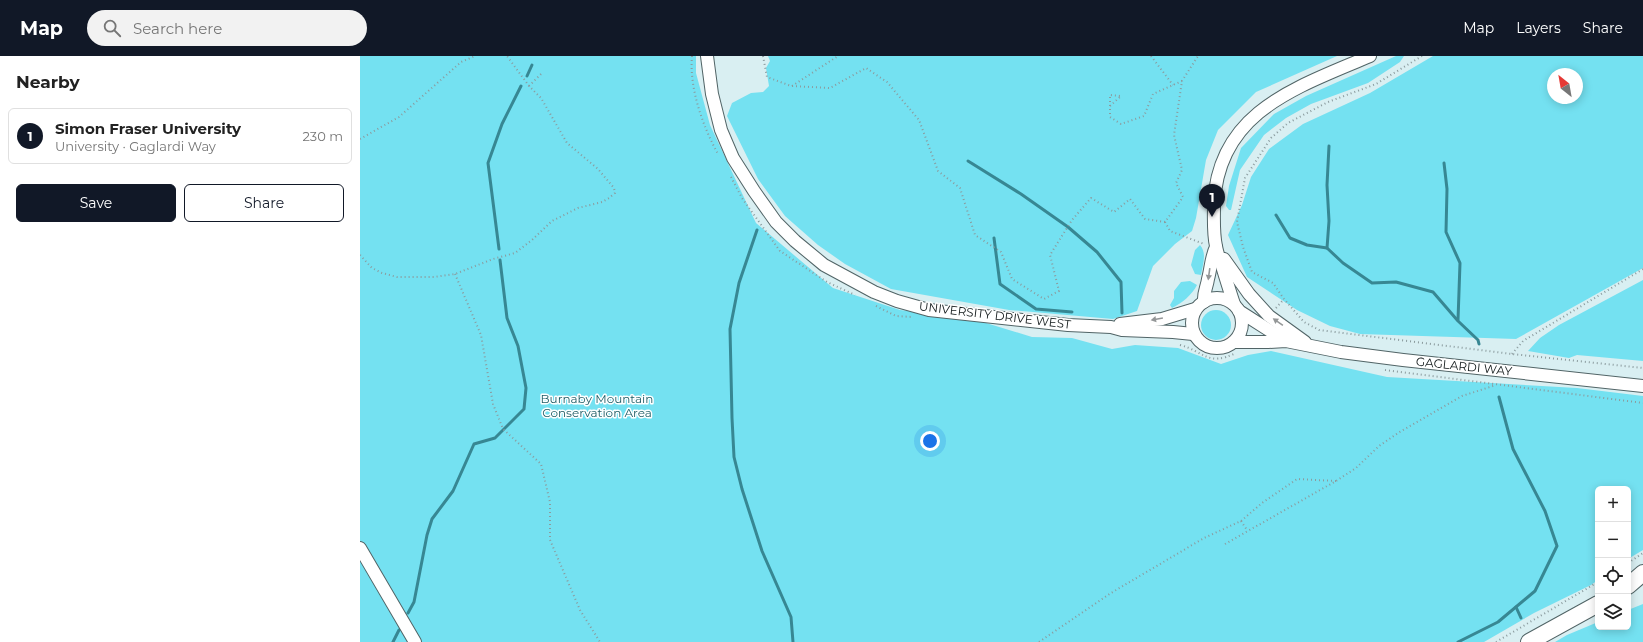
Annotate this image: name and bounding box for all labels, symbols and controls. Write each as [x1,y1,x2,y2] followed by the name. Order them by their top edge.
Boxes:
[87,10,367,46] search box
[20,17,63,40] text: Map
[101,17,123,39] icon: search
[133,19,222,38] text: Search here
[1463,19,1494,37] text: Map
[1516,19,1561,37] text: Layers
[1583,19,1623,37] text: Share
[1547,68,1583,104] north arrow
[16,72,80,92] text: Nearby
[55,119,241,138] text: Simon Fraser University
[27,128,33,144] text: 1
[302,128,343,144] text: 230 m
[55,138,216,154] text: University · Gaglardi Way
[16,184,176,222] button: Save
[184,184,344,222] button: Share
[1199,184,1225,217] pin: 1
[1206,268,1212,280] one-way arrow
[918,298,1072,332] street label: UNIVERSITY DRIVE WEST
[1151,316,1163,322] one-way arrow
[1273,318,1283,326] one-way arrow
[1415,353,1513,379] street label: GAGLARDI WAY
[541,391,653,420] park label: Burnaby Mountain Conservation Area
[920,431,940,451] your location
[1595,486,1631,630] map controls
[1595,486,1631,522] button: +
[1595,522,1631,558] button: −
[1595,558,1631,594] button: locate
[1595,594,1631,630] button: layers

